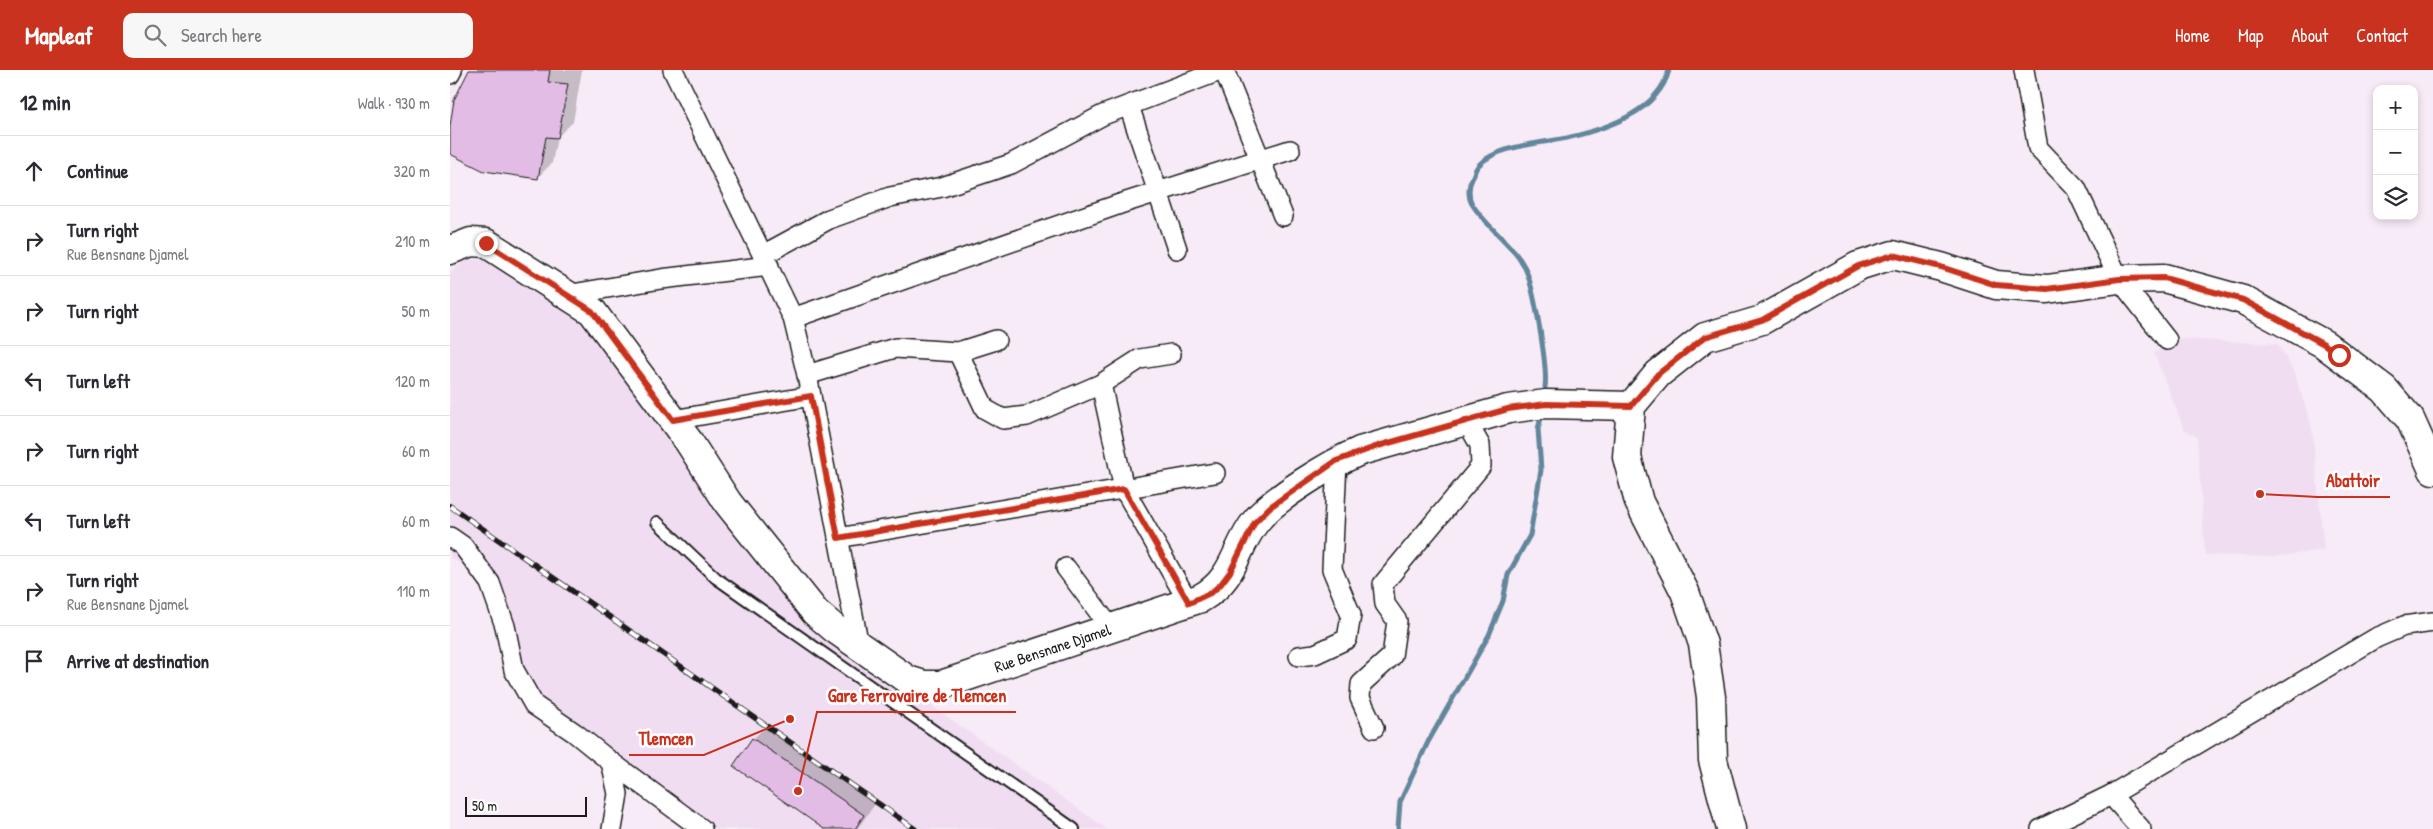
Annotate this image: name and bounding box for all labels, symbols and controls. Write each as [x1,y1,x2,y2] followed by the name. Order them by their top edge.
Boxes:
[123,13,473,58] search box
[25,19,93,51] text: Mapleaf
[141,21,169,49] icon: search
[181,22,262,48] text: Search here
[2175,23,2210,48] text: Home
[2238,23,2263,48] text: Map
[2291,23,2328,48] text: About
[2356,23,2408,48] text: Contact
[2373,85,2418,220] map controls
[2373,85,2418,130] button: +
[20,88,71,117] text: 12 min
[358,92,430,114] text: Walk · 930 m
[2373,130,2418,175] button: −
[20,157,48,185] icon: ahead
[67,158,128,184] text: Continue
[394,160,430,182] text: 320 m
[2373,175,2418,220] button: layers
[67,217,138,243] text: Turn right
[20,227,48,255] icon: right
[395,230,430,252] text: 210 m
[475,232,498,255] route end
[67,243,189,265] text: Rue Bensnane Djamel
[20,297,48,325] icon: right
[67,298,138,324] text: Turn right
[402,300,430,322] text: 50 m
[2328,344,2351,367] route start
[20,367,48,395] icon: left
[67,368,130,394] text: Turn left
[395,370,430,392] text: 120 m
[20,437,48,465] icon: right
[67,438,138,464] text: Turn right
[402,440,430,462] text: 60 m
[2317,464,2390,497] callout: Abattoir
[2326,468,2380,493] text: Abattoir
[20,507,48,535] icon: left
[67,508,130,534] text: Turn left
[402,510,430,532] text: 60 m
[67,567,138,593] text: Turn right
[20,577,48,605] icon: right
[397,580,430,602] text: 110 m
[67,593,189,615] text: Rue Bensnane Djamel
[991,618,1114,677] street label: Rue Bensnane Djamel
[20,647,48,675] icon: arrive
[67,648,209,674] text: Arrive at destination
[817,679,1016,712] callout: Gare Ferrovaire de Tlemcen
[828,683,1006,708] text: Gare Ferrovaire de Tlemcen
[629,722,704,755] callout: Tlemcen
[638,726,693,751] text: Tlemcen
[465,794,588,817] scale bar
[472,796,497,815] text: 50 m

